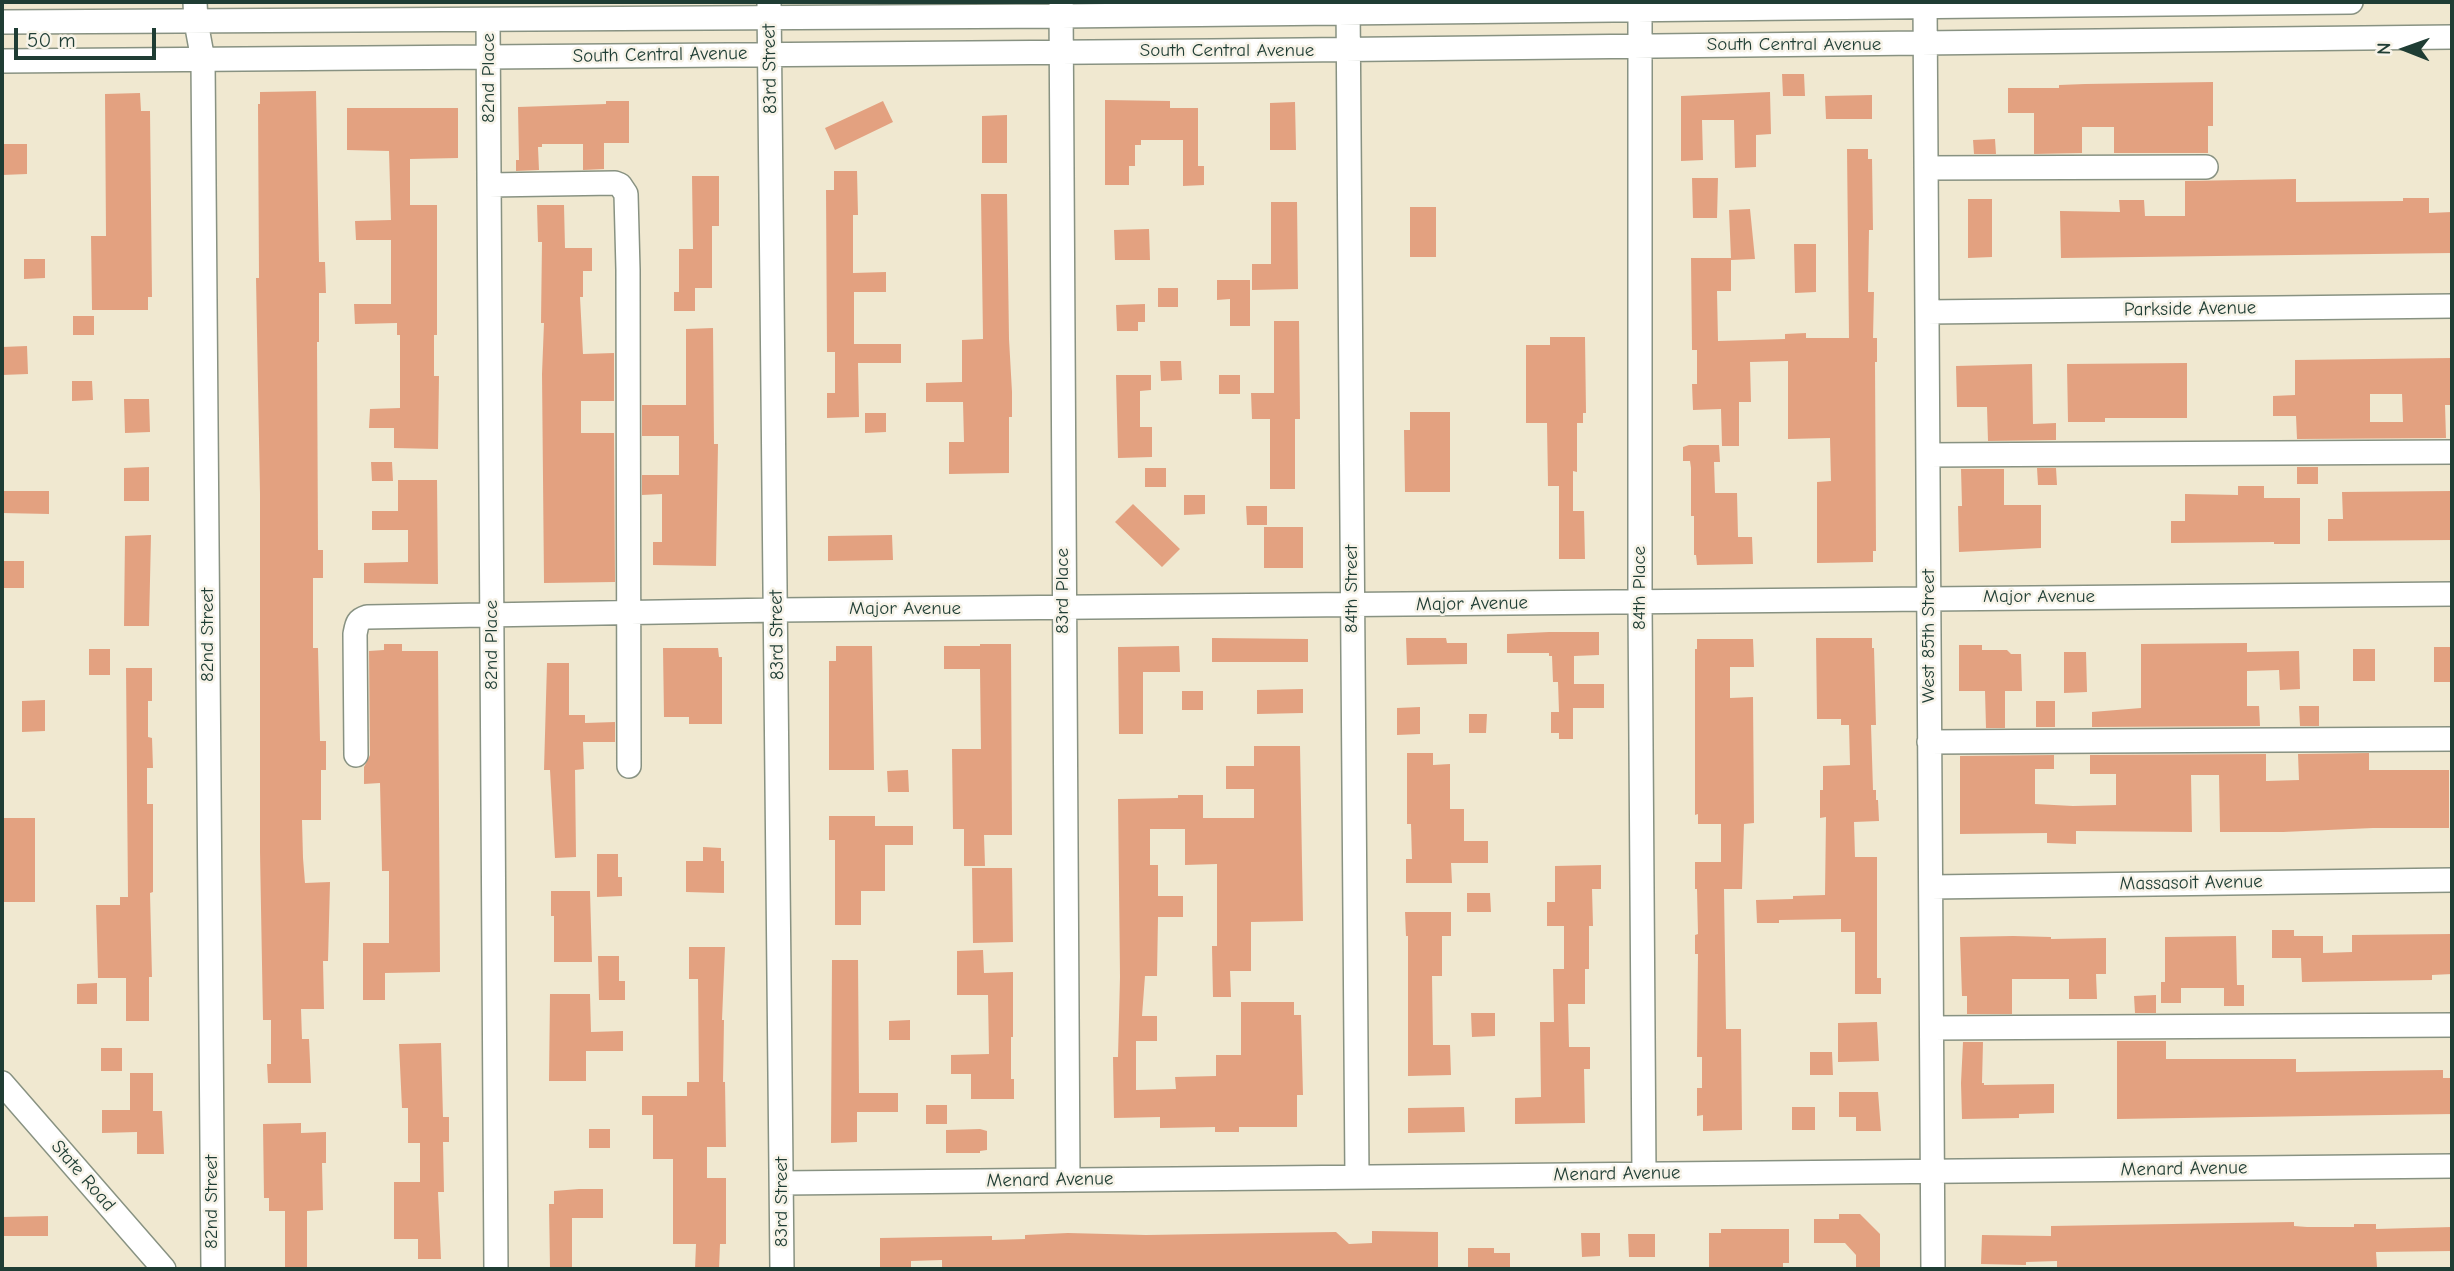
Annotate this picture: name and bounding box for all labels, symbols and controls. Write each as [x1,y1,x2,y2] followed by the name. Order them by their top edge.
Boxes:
[18,14,159,58] scale bar
[2370,14,2440,84] north arrow
[758,24,782,114] street label: 83rd Street
[27,28,76,52] text: 50 m
[478,33,500,123] street label: 82nd Place
[1707,34,1881,56] street label: South Central Avenue
[1140,40,1314,62] street label: South Central Avenue
[572,42,748,68] street label: South Central Avenue
[2373,42,2395,55] text: N
[2124,296,2256,322] street label: Parkside Avenue
[1341,545,1363,633] street label: 84th Street
[1629,546,1651,630] street label: 84th Place
[1052,548,1074,634] street label: 83rd Place
[1918,569,1940,703] street label: West 85th Street
[1983,586,2095,608] street label: Major Avenue
[197,588,219,682] street label: 82nd Street
[765,590,789,680] street label: 83rd Street
[1416,592,1528,616] street label: Major Avenue
[849,598,961,620] street label: Major Avenue
[481,600,503,690] street label: 82nd Place
[2119,870,2263,896] street label: Massasoit Avenue
[46,1136,120,1216] street label: State Road
[201,1155,223,1249] street label: 82nd Street
[2120,1156,2248,1182] street label: Menard Avenue
[771,1157,793,1247] street label: 83rd Street
[1553,1161,1681,1187] street label: Menard Avenue
[986,1167,1114,1193] street label: Menard Avenue

